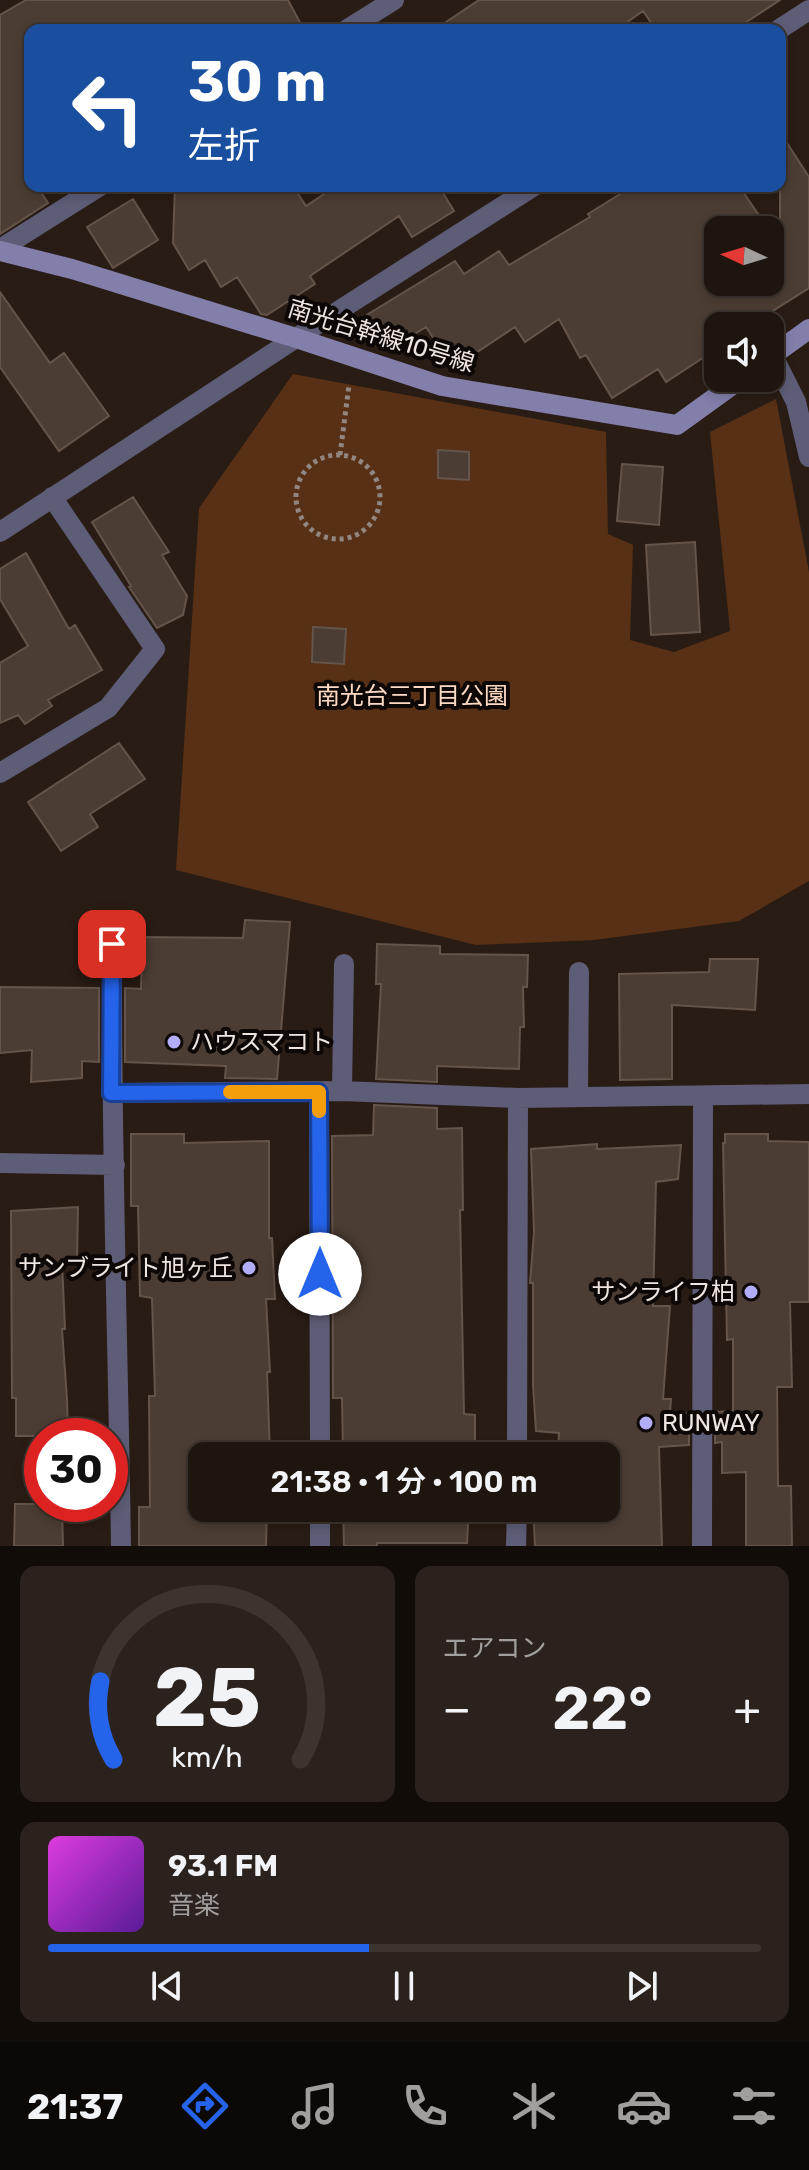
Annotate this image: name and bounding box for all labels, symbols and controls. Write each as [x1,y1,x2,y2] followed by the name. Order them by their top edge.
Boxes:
[188,49,326,115] text: 30 m
[56,56,160,160] icon: left
[188,124,260,167] text: 左折
[704,216,784,296] north arrow
[704,216,784,392] map controls
[284,294,478,378] street label: 南光台幹線10号線
[704,312,784,392] button: sound
[316,682,508,710] park label: 南光台三丁目公園
[78,910,146,978] pin
[90,922,134,966] icon: arrive
[190,1028,333,1056] place label: ハウスマコト
[165,1033,183,1051] marker: ハウスマコト
[278,1232,362,1316] position arrow
[18,1254,233,1282] place label: サンブライト旭ヶ丘
[240,1259,258,1277] marker: サンブライト旭ヶ丘
[591,1278,735,1306] place label: サンライフ柏
[742,1283,760,1301] marker: サンライフ柏
[662,1409,760,1437] place label: RUNWAY
[637,1414,655,1432] marker: RUNWAY
[24,1418,128,1522] speed limit sign: 30
[271,1464,537,1500] text: 21:38 · 1 分 · 100 m
[443,1633,547,1664] text: エアコン
[153,1648,261,1747] text: 25
[552,1673,653,1744] text: 22°
[443,1683,471,1735] text: −
[734,1683,761,1735] text: +
[172,1740,243,1774] text: km/h
[168,1848,278,1884] text: 93.1 FM
[168,1890,220,1921] text: 音楽
[145,1964,189,2008] icon: previous
[382,1964,426,2008] icon: pause
[620,1964,664,2008] icon: next
[177,2078,233,2134] icon: directions
[287,2078,343,2134] icon: music
[397,2078,453,2134] icon: phone
[506,2078,562,2134] icon: climate
[616,2078,672,2134] icon: car
[726,2078,782,2134] icon: filters
[27,2085,123,2128] text: 21:37

